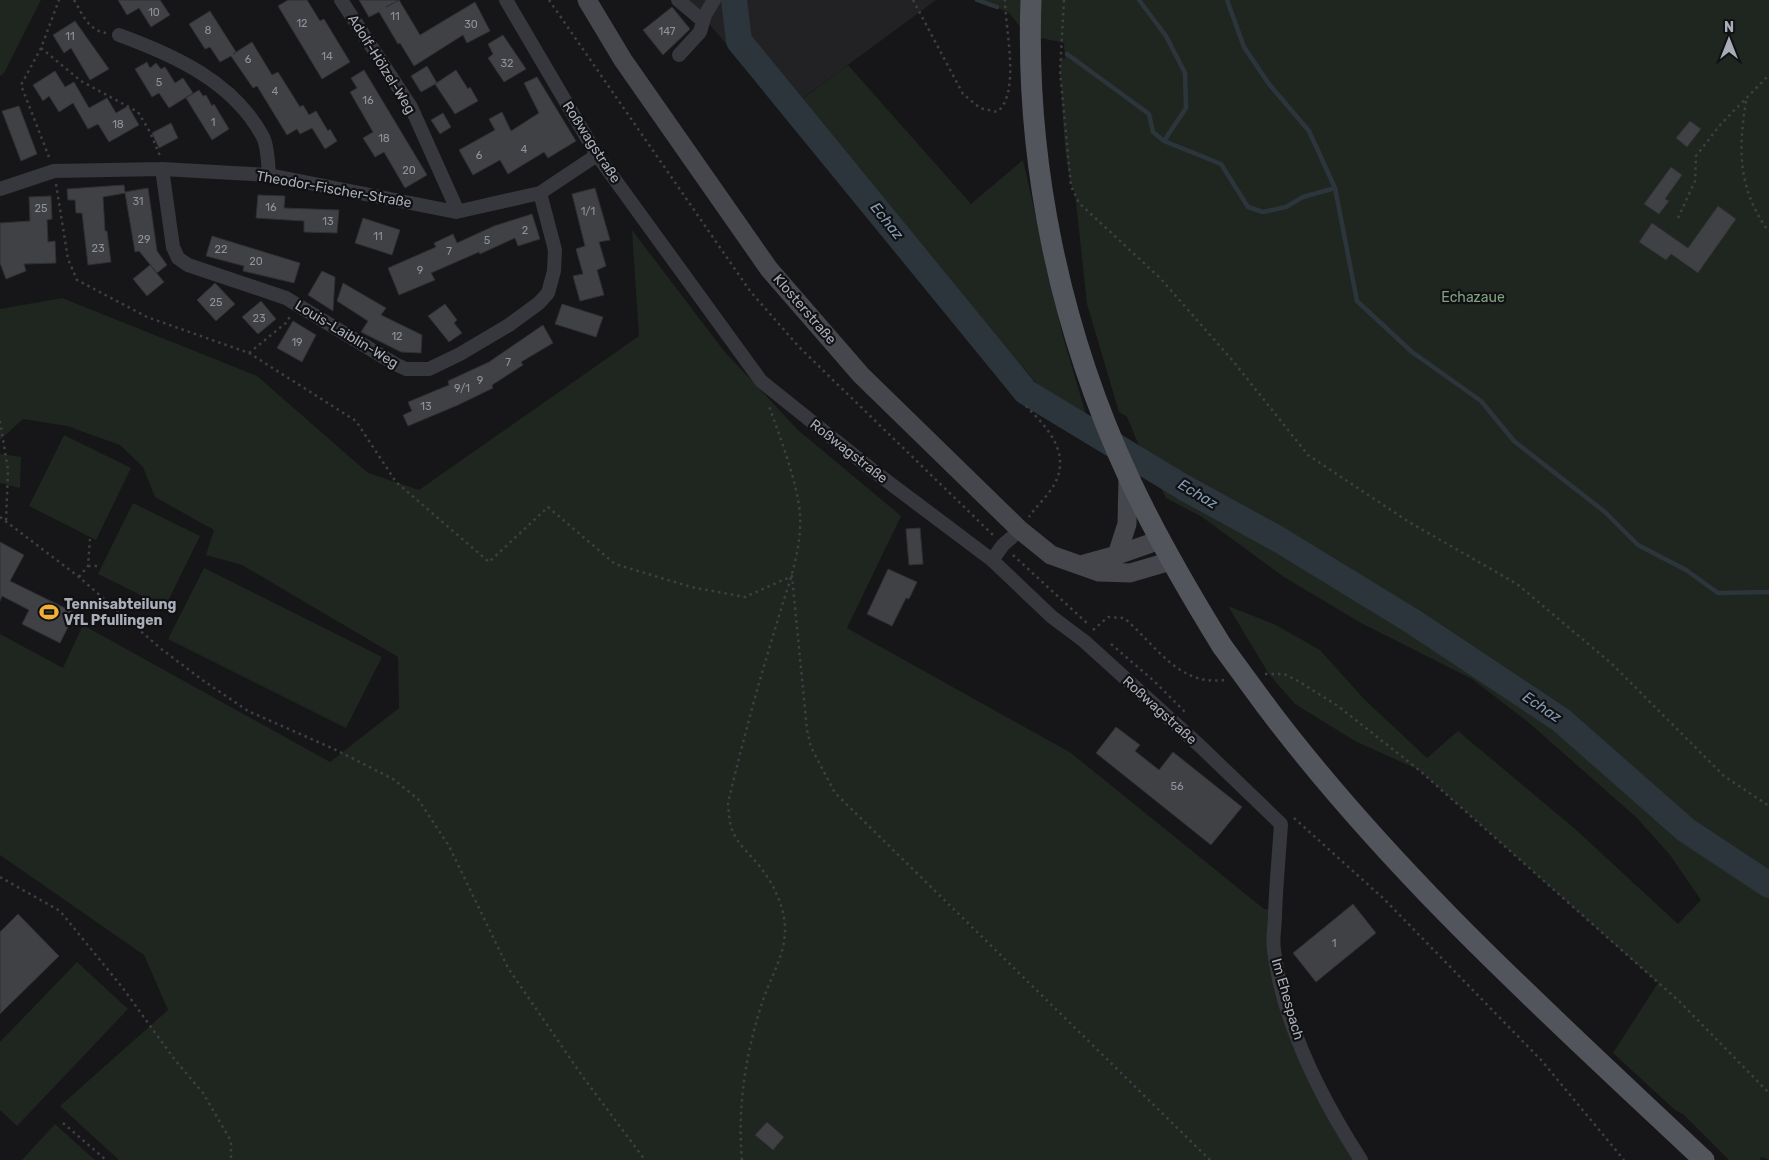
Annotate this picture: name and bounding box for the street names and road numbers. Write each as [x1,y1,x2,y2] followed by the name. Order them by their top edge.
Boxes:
[344,11,419,117] street label: Adolf-Hölzel-Weg
[559,98,624,186] street label: Roßwagstraße
[255,167,413,212] street label: Theodor-Fischer-Straße
[770,271,840,348] street label: Klosterstraße
[292,297,401,372] street label: Louis-Laiblin-Weg
[806,416,891,487] street label: Roßwagstraße
[1119,673,1200,748] street label: Roßwagstraße
[1268,956,1307,1042] street label: Im Ehespach

